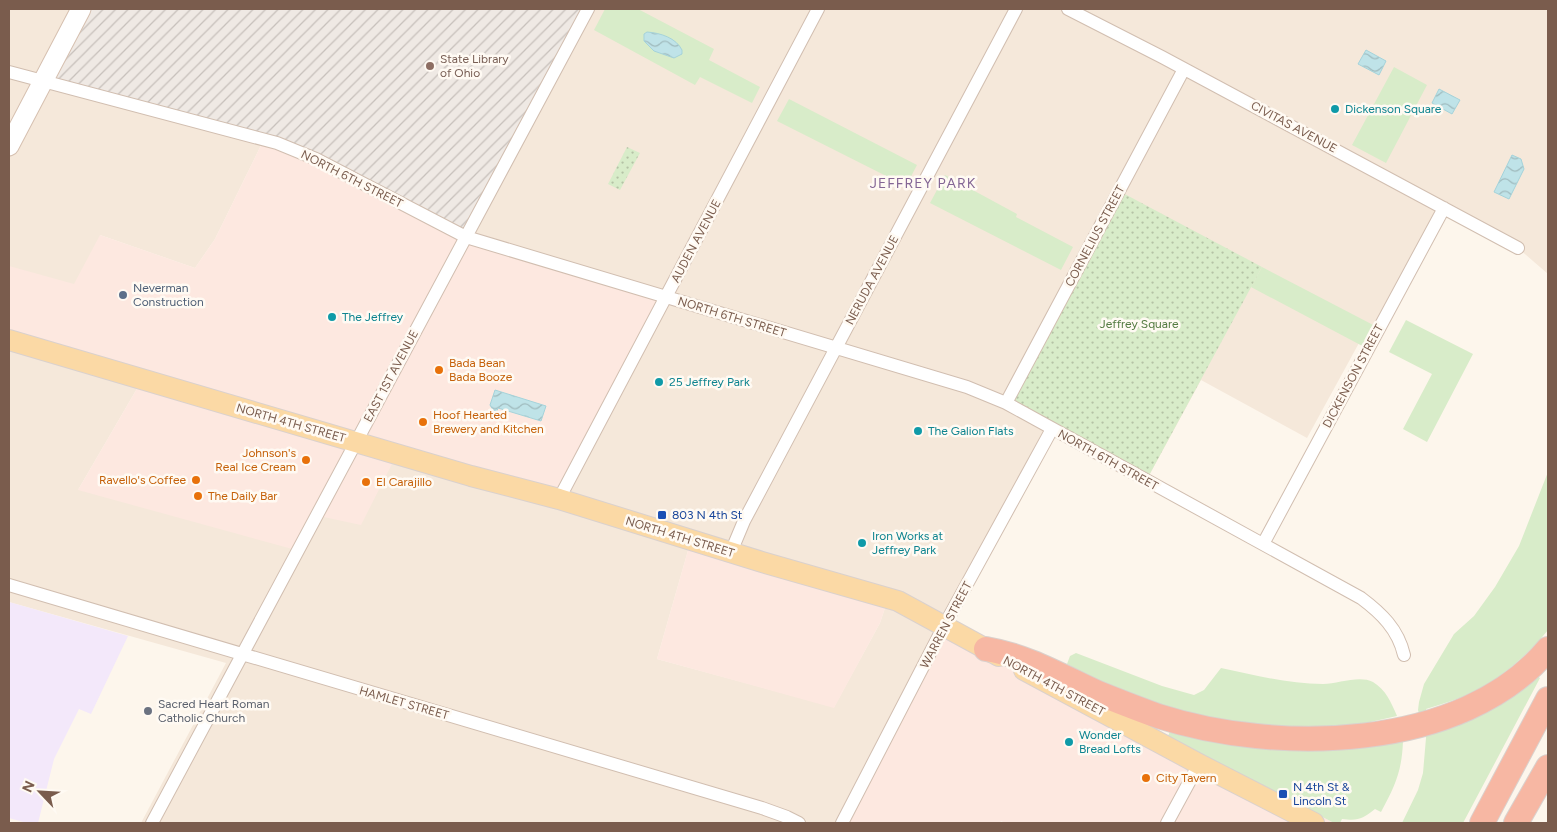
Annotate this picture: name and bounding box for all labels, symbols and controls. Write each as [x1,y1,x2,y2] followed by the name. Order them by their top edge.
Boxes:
[440,52,509,80] place label: State Library of Ohio
[424,60,436,72] marker: State Library of Ohio
[1248,98,1340,156] street label: CIVITAS AVENUE
[1345,102,1442,116] place label: Dickenson Square
[1329,103,1341,115] marker: Dickenson Square
[299,147,406,211] street label: NORTH 6TH STREET
[870,175,976,192] district label: JEFFREY PARK
[1062,183,1128,289] street label: CORNELIUS STREET
[668,197,724,285] street label: AUDEN AVENUE
[842,233,902,327] street label: NERUDA AVENUE
[133,281,204,309] place label: Neverman Construction
[117,289,129,301] marker: Neverman Construction
[676,294,788,340] street label: NORTH 6TH STREET
[342,310,404,324] place label: The Jeffrey
[326,311,338,323] marker: The Jeffrey
[1099,317,1179,331] park label: Jeffrey Square
[1320,322,1386,430] street label: DICKENSON STREET
[361,328,421,424] street label: EAST 1ST AVENUE
[449,356,513,384] place label: Bada Bean Bada Booze
[433,364,445,376] marker: Bada Bean Bada Booze
[669,375,750,389] place label: 25 Jeffrey Park
[653,376,665,388] marker: 25 Jeffrey Park
[235,401,348,445] street label: NORTH 4TH STREET
[433,408,544,436] place label: Hoof Hearted Brewery and Kitchen
[417,416,429,428] marker: Hoof Hearted Brewery and Kitchen
[928,424,1014,438] place label: The Galion Flats
[912,425,924,437] marker: The Galion Flats
[1055,427,1161,494] street label: NORTH 6TH STREET
[215,446,296,474] place label: Johnson's Real Ice Cream
[300,454,312,466] marker: Johnson's Real Ice Cream
[99,473,186,487] place label: Ravello's Coffee
[190,474,202,486] marker: Ravello's Coffee
[376,475,432,489] place label: El Carajillo
[360,476,372,488] marker: El Carajillo
[208,489,277,503] place label: The Daily Bar
[192,490,204,502] marker: The Daily Bar
[672,508,743,522] place label: 803 N 4th St
[656,509,668,521] marker: 803 N 4th St
[624,514,736,560] street label: NORTH 4TH STREET
[872,529,943,557] place label: Iron Works at Jeffrey Park
[856,537,868,549] marker: Iron Works at Jeffrey Park
[917,579,975,671] street label: WARREN STREET
[1001,653,1108,719] street label: NORTH 4TH STREET
[358,684,451,723] street label: HAMLET STREET
[158,697,270,725] place label: Sacred Heart Roman Catholic Church
[142,705,154,717] marker: Sacred Heart Roman Catholic Church
[1079,728,1141,756] place label: Wonder Bread Lofts
[1063,736,1075,748] marker: Wonder Bread Lofts
[15,767,65,817] north arrow
[1156,771,1217,785] place label: City Tavern
[1140,772,1152,784] marker: City Tavern
[19,778,39,795] text: N
[1293,780,1350,808] place label: N 4th St & Lincoln St
[1277,788,1289,800] marker: N 4th St & Lincoln St

